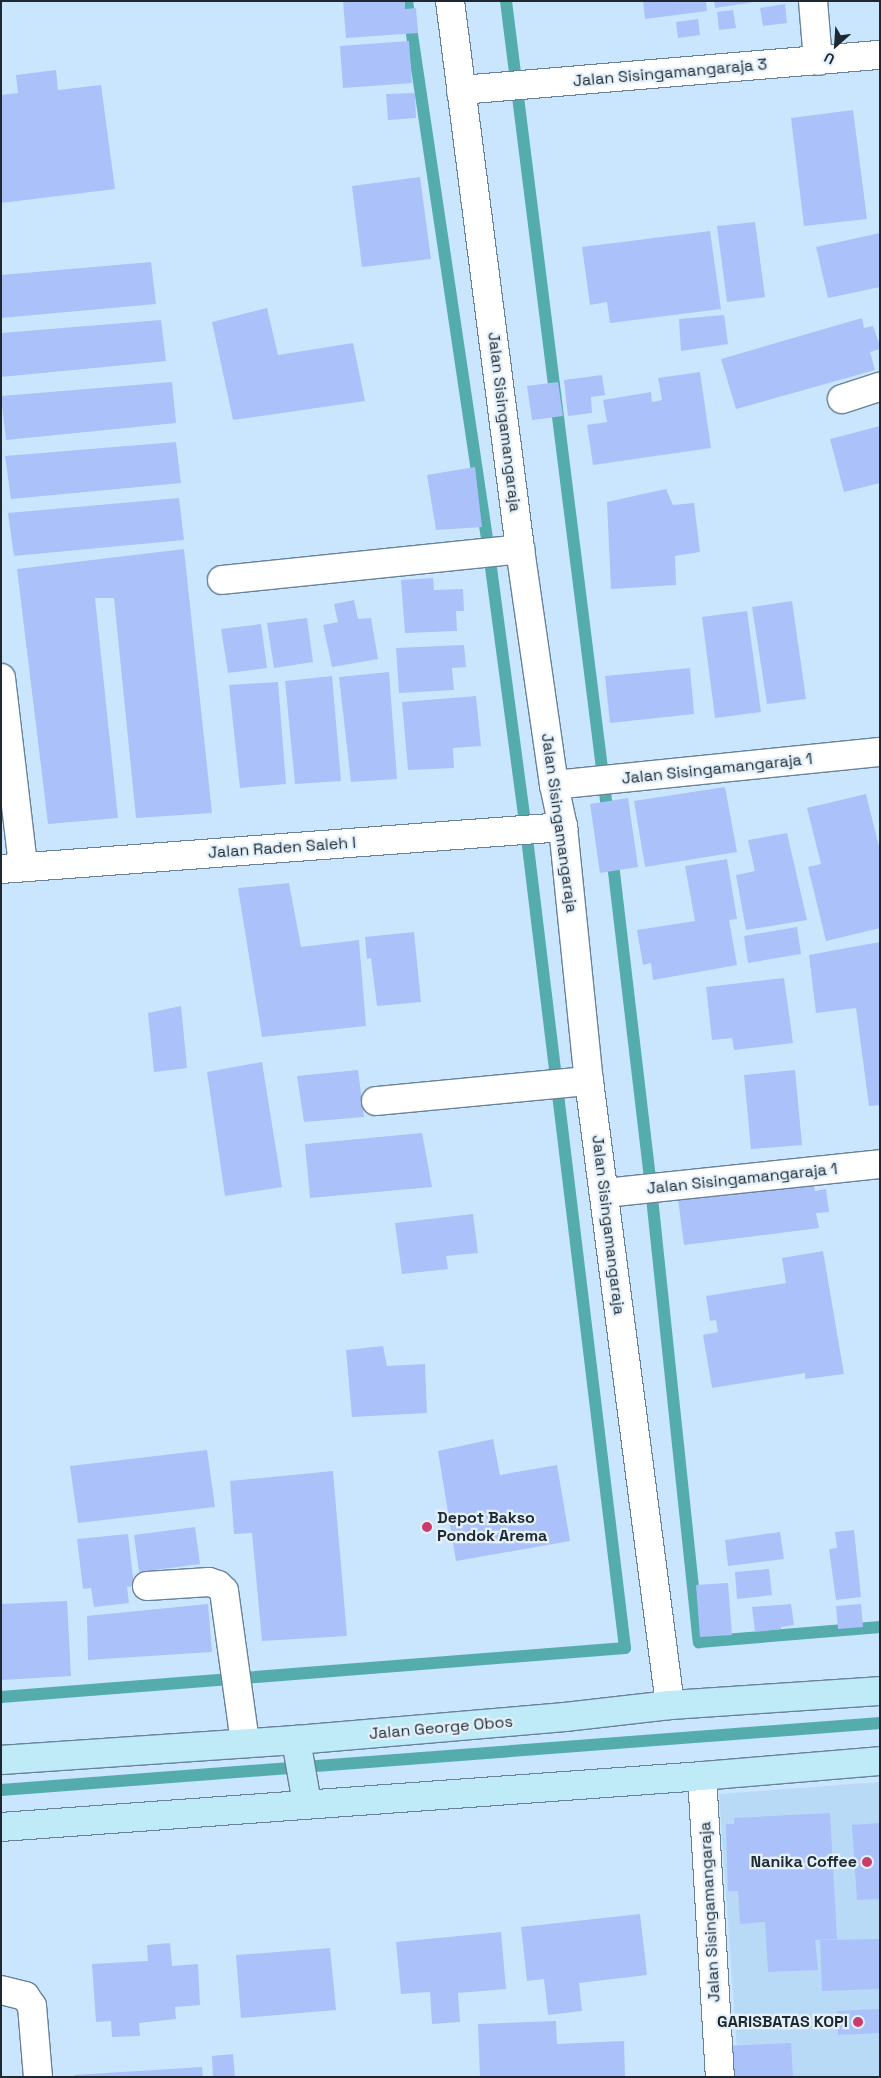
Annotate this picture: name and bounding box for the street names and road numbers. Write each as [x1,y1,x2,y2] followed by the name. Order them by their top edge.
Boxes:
[572,55,768,91] street label: Jalan Sisingamangaraja 3
[483,331,525,513] street label: Jalan Sisingamangaraja
[537,732,581,914] street label: Jalan Sisingamangaraja
[621,749,813,789] street label: Jalan Sisingamangaraja 1
[207,833,357,863] street label: Jalan Raden Saleh I
[587,1134,629,1316] street label: Jalan Sisingamangaraja
[646,1159,838,1199] street label: Jalan Sisingamangaraja 1
[368,1712,514,1744] street label: Jalan George Obos
[696,1821,724,2003] street label: Jalan Sisingamangaraja

